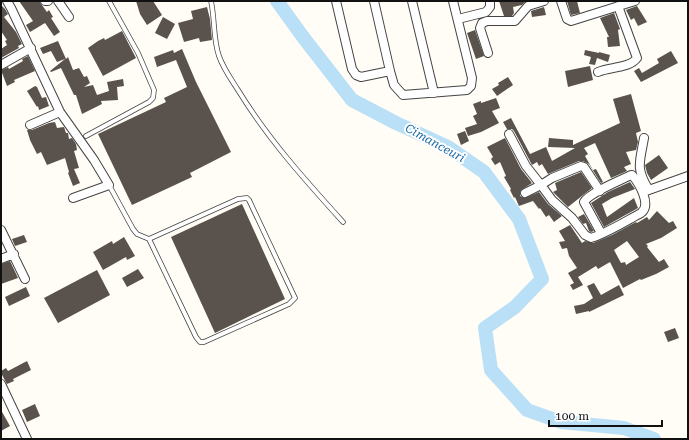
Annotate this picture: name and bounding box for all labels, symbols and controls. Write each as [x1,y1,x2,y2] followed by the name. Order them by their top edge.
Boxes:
[403,121,467,165] water label: Cimanceuri
[549,402,662,428] scale bar
[555,409,589,423] text: 100 m

